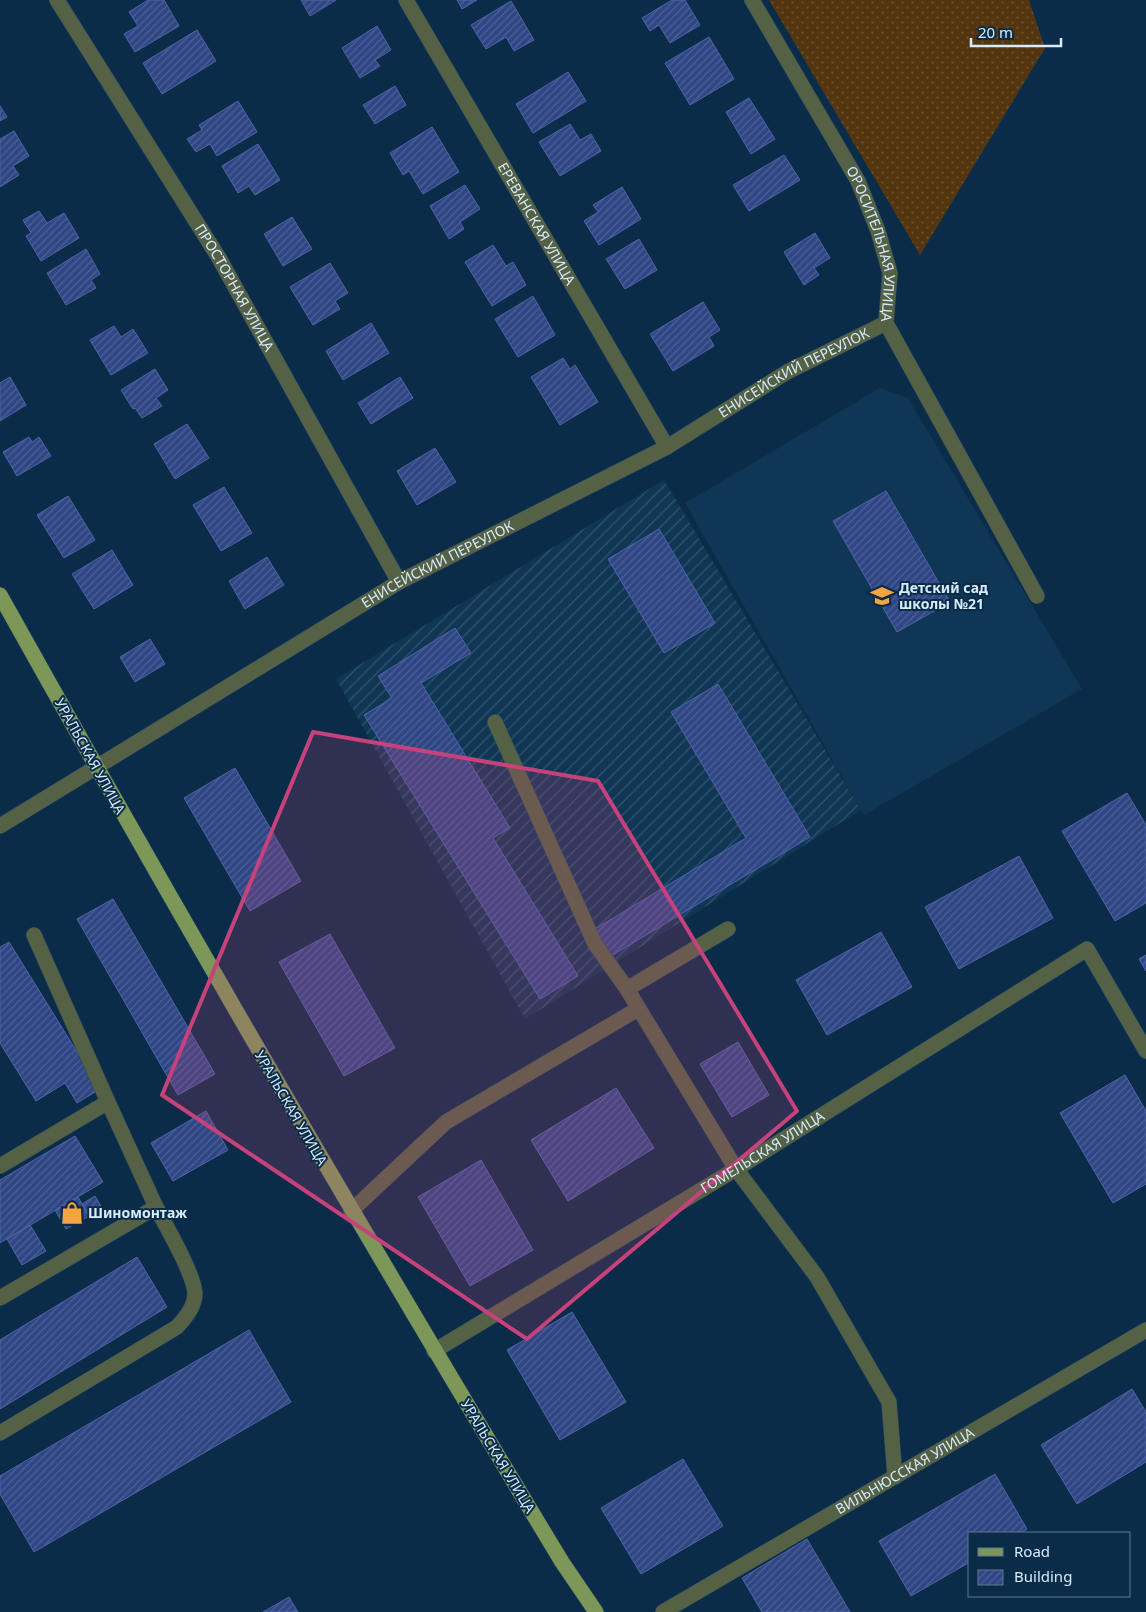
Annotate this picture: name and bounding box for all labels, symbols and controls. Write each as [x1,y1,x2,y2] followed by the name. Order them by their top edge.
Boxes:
[971,15,1061,47] scale bar
[978,22,1013,42] text: 20 m
[494,159,580,288] street label: ЕРЕВАНСКАЯ УЛИЦА
[842,162,900,323] street label: ОРОСИТЕЛЬНАЯ УЛИЦА
[191,220,279,355] street label: ПРОСТОРНАЯ УЛИЦА
[715,323,872,422] street label: ЕНИСЕЙСКИЙ ПЕРЕУЛОК
[358,516,517,612] street label: ЕНИСЕЙСКИЙ ПЕРЕУЛОК
[899,578,988,613] place label: Детский сад школы №21
[869,583,895,609] school or university icon: Детский сад школы №21
[51,694,130,817] street label: УРАЛЬСКАЯ УЛИЦА
[251,1047,332,1169] street label: УРАЛЬСКАЯ УЛИЦА
[697,1106,828,1197] street label: ГОМЕЛЬСКАЯ УЛИЦА
[59,1200,85,1226] shop icon: Шиномонтаж
[88,1203,188,1222] place label: Шиномонтаж
[457,1395,540,1516] street label: УРАЛЬСКАЯ УЛИЦА
[832,1422,977,1518] street label: ВИЛЬНЮССКАЯ УЛИЦА
[968,1532,1131,1597] legend
[1014,1541,1050,1561] text: Road
[1014,1566,1072,1586] text: Building

